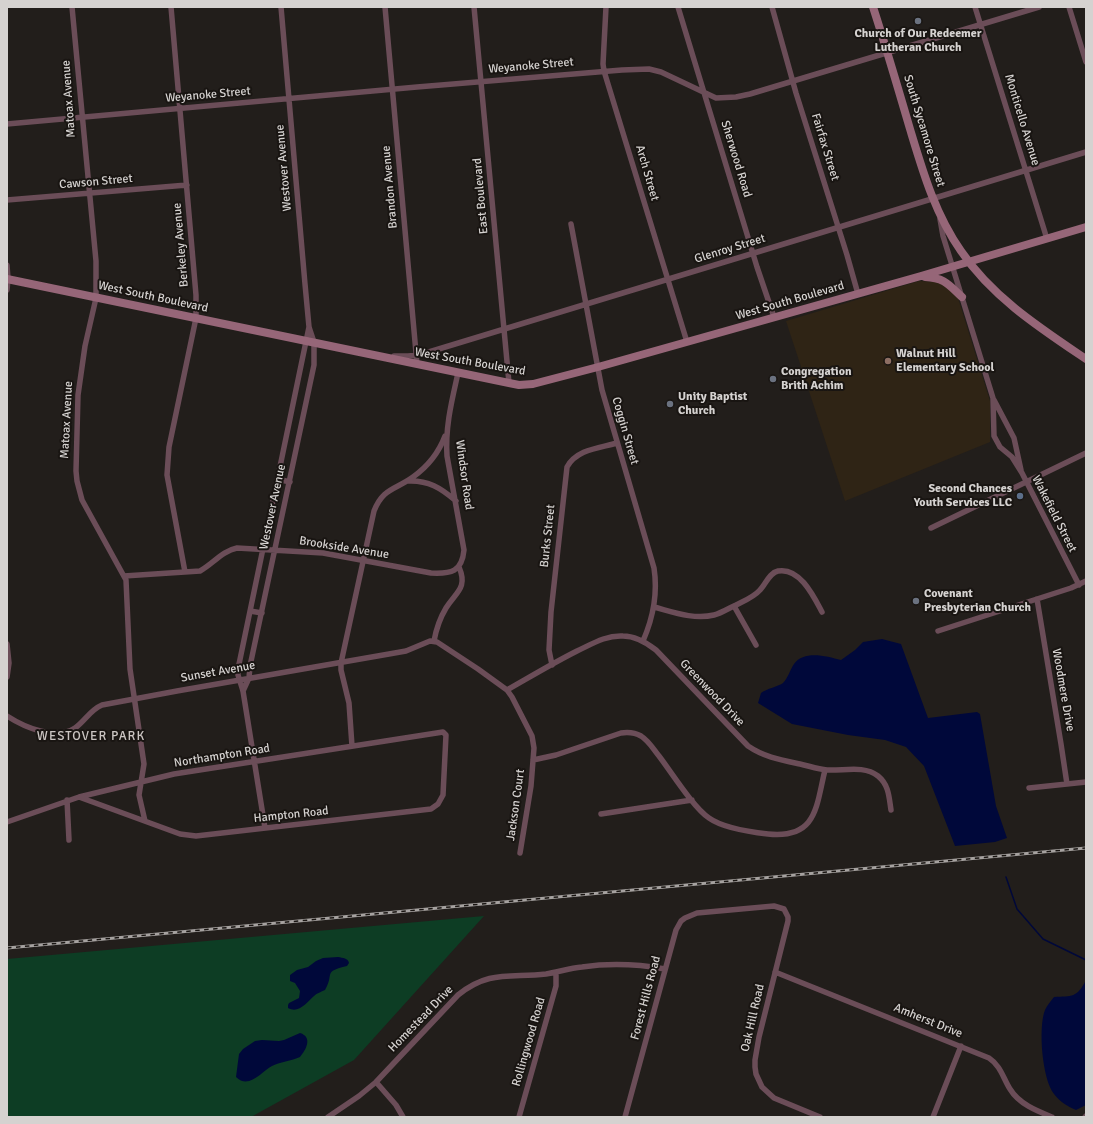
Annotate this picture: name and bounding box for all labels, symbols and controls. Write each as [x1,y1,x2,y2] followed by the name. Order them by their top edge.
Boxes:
[913,16,923,26] marker: Church of Our Redeemer Lutheran Church
[854,27,982,55] place label: Church of Our Redeemer Lutheran Church
[488,55,574,77] street label: Weyanoke Street
[59,60,79,138] street label: Matoax Avenue
[900,73,948,189] street label: South Sycamore Street
[1001,73,1043,167] street label: Monticello Avenue
[165,84,251,106] street label: Weyanoke Street
[808,112,842,182] street label: Fairfax Street
[717,119,755,199] street label: Sherwood Road
[273,124,295,212] street label: Westover Avenue
[632,143,662,203] street label: Arch Street
[379,145,401,229] street label: Brandon Avenue
[470,157,492,235] street label: East Boulevard
[59,172,133,192] street label: Cawson Street
[170,202,192,288] street label: Berkeley Avenue
[693,231,767,267] street label: Glenroy Street
[97,278,209,316] street label: West South Boulevard
[734,279,846,323] street label: West South Boulevard
[414,345,526,379] street label: West South Boulevard
[896,347,994,375] place label: Walnut Hill Elementary School
[883,356,893,366] marker: Walnut Hill Elementary School
[781,365,851,393] place label: Congregation Brith Achim
[768,374,778,384] marker: Congregation Brith Achim
[58,381,76,459] street label: Matoax Avenue
[678,390,747,418] place label: Unity Baptist Church
[608,396,642,466] street label: Coggin Street
[665,399,675,409] marker: Unity Baptist Church
[452,439,476,511] street label: Windsor Road
[257,463,289,551] street label: Westover Avenue
[1028,473,1080,555] street label: Wakefield Street
[914,482,1012,510] place label: Second Chances Youth Services LLC
[1015,491,1025,501] marker: Second Chances Youth Services LLC
[538,504,558,568] street label: Burks Street
[298,534,390,562] street label: Brookside Avenue
[924,587,1031,615] place label: Covenant Presbyterian Church
[911,596,921,606] marker: Covenant Presbyterian Church
[1049,647,1077,733] street label: Woodmere Drive
[677,657,747,729] street label: Greenwood Drive
[180,658,256,686] street label: Sunset Avenue
[37,729,145,745] district label: WESTOVER PARK
[173,741,271,771] street label: Northampton Road
[504,768,528,842] street label: Jackson Court
[253,804,329,826] street label: Hampton Road
[628,954,664,1042] street label: Forest Hills Road
[386,983,456,1055] street label: Homestead Drive
[738,983,768,1053] street label: Oak Hill Road
[509,996,549,1088] street label: Rollingwood Road
[892,1001,964,1041] street label: Amherst Drive

